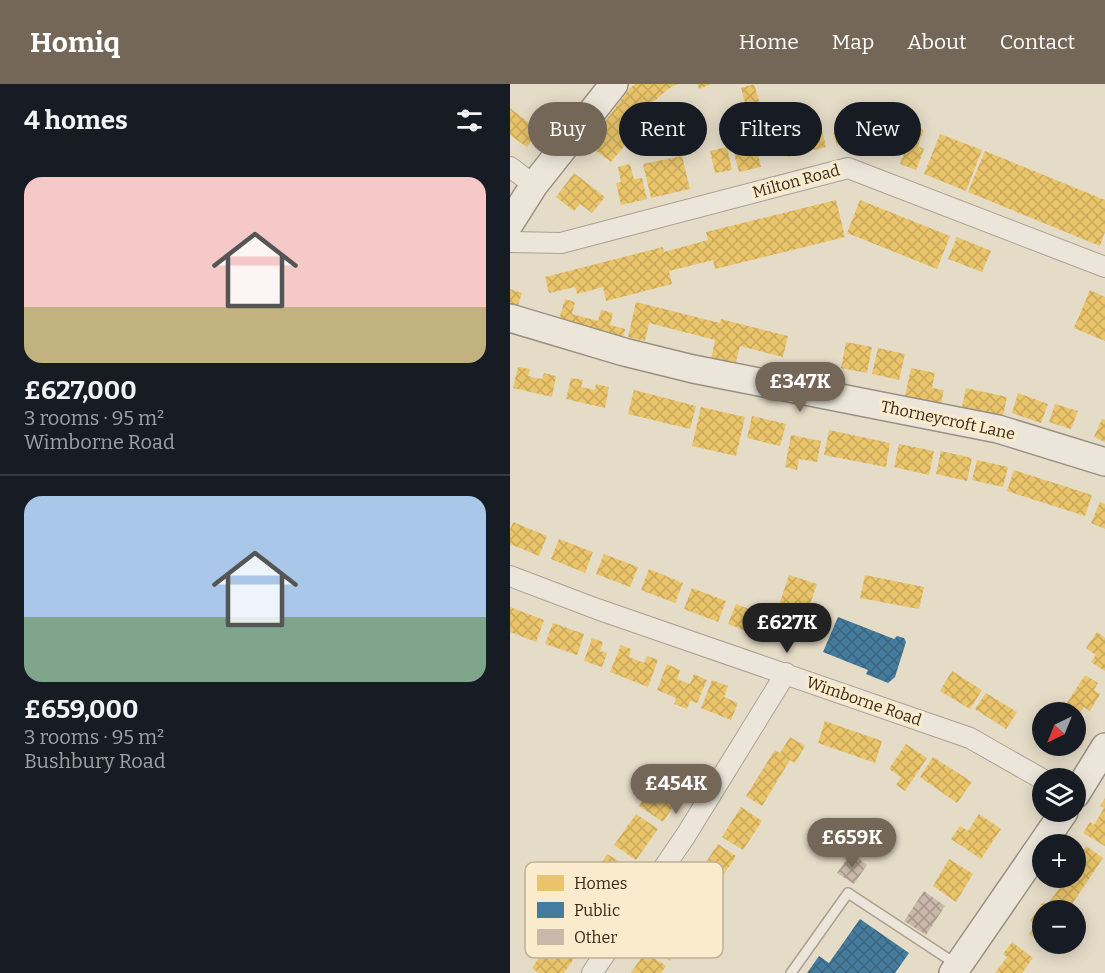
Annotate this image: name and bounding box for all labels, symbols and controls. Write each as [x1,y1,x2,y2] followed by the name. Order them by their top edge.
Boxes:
[30,26,120,59] text: Homiq
[739,29,799,55] text: Home
[832,29,874,55] text: Map
[907,29,967,55] text: About
[1000,29,1075,55] text: Contact
[528,102,607,156] chip: Buy
[619,102,707,156] chip: Rent
[719,102,822,156] chip: Filters
[834,102,921,156] chip: New
[453,104,486,137] icon: filters
[24,105,128,136] text: 4 homes
[750,160,842,202] street label: Milton Road
[201,216,309,324] icon: home
[758,362,842,413] pin: £347K
[769,369,831,393] text: £347K
[24,375,137,406] text: £627,000
[879,396,1017,444] street label: Thorneycroft Lane
[24,406,164,430] text: 3 rooms · 95 m²
[24,430,175,454] text: Wimborne Road
[201,535,309,643] icon: home
[745,603,829,654] pin: £627K
[757,610,817,634] text: £627K
[804,672,925,730] street label: Wimborne Road
[24,694,139,725] text: £659,000
[1032,702,1086,756] north arrow
[1032,702,1086,954] map controls
[24,725,164,749] text: 3 rooms · 95 m²
[24,749,166,773] text: Bushbury Road
[634,764,718,815] pin: £454K
[1032,768,1086,822] button: layers
[645,771,707,795] text: £454K
[810,818,894,869] pin: £659K
[821,825,883,849] text: £659K
[1032,834,1086,888] button: +
[525,862,723,958] legend
[574,874,627,893] text: Homes
[1032,900,1086,954] button: −
[574,901,620,920] text: Public
[574,928,617,947] text: Other

